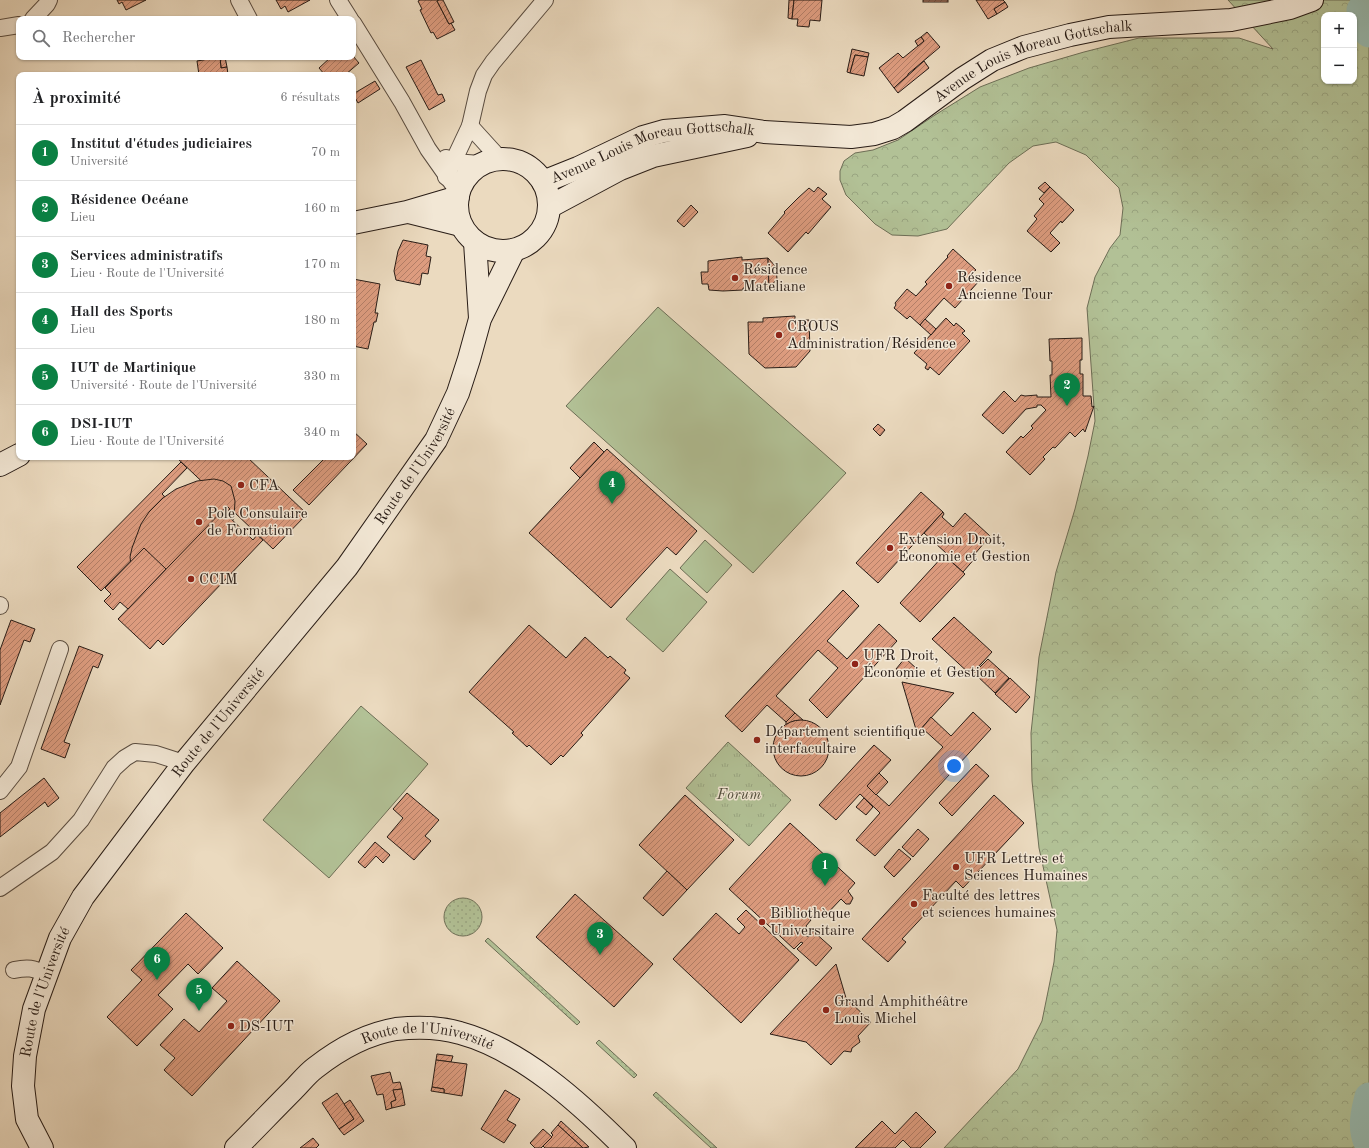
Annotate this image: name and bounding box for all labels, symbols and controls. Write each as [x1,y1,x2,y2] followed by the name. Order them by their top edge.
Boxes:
[1321,12,1357,84] map controls
[1321,12,1357,48] button: +
[16,16,356,60] search box
[932,20,1133,106] street label: Avenue Louis Moreau Gottschalk
[30,27,52,49] icon: search
[62,31,135,46] text: Rechercher
[1321,48,1357,84] button: −
[32,90,121,107] text: À proximité
[280,91,340,104] text: 6 résultats
[549,120,756,187] street label: Avenue Louis Moreau Gottschalk
[70,137,252,152] text: Institut d'études judiciaires
[41,146,49,159] text: 1
[311,146,340,159] text: 70 m
[70,155,128,168] text: Université
[70,193,189,208] text: Résidence Océane
[41,202,49,215] text: 2
[303,202,340,215] text: 160 m
[70,211,95,224] text: Lieu
[70,249,223,264] text: Services administratifs
[41,258,49,271] text: 3
[303,258,340,271] text: 170 m
[743,263,808,295] place label: Résidence Mateliane
[70,267,224,280] text: Lieu · Route de l'Université
[957,271,1053,303] place label: Résidence Ancienne Tour
[730,273,740,283] marker: Résidence Mateliane
[944,281,954,291] marker: Résidence Ancienne Tour
[70,305,173,320] text: Hall des Sports
[41,314,49,327] text: 4
[303,314,340,327] text: 180 m
[787,320,956,352] place label: CROUS Administration/Résidence
[70,323,95,336] text: Lieu
[774,330,784,340] marker: CROUS Administration/Résidence
[70,361,196,376] text: IUT de Martinique
[41,370,49,383] text: 5
[303,370,340,383] text: 330 m
[1054,373,1080,406] pin: 2
[70,379,257,392] text: Université · Route de l'Université
[373,406,459,528] street label: Route de l'Université
[70,417,133,432] text: DSI-IUT
[41,426,49,439] text: 6
[303,426,340,439] text: 340 m
[70,435,224,448] text: Lieu · Route de l'Université
[599,471,625,504] pin: 4
[249,479,280,494] place label: CFA
[236,480,246,490] marker: CFA
[207,507,308,539] place label: Pole Consulaire de Formation
[194,517,204,527] marker: Pole Consulaire de Formation
[898,533,1030,565] place label: Extension Droit, Économie et Gestion
[885,543,895,553] marker: Extension Droit, Économie et Gestion
[199,573,238,588] place label: CCIM
[186,574,196,584] marker: CCIM
[863,649,995,681] place label: UFR Droit, Économie et Gestion
[850,659,860,669] marker: UFR Droit, Économie et Gestion
[170,666,268,781] street label: Route de l'Université
[765,725,925,757] place label: Département scientifique interfacultaire
[752,735,762,745] marker: Département scientifique interfacultaire
[944,756,964,776] your location
[716,788,761,803] park label: Forum
[964,852,1088,884] place label: UFR Lettres et Sciences Humaines
[812,853,838,886] pin: 1
[951,862,961,872] marker: UFR Lettres et Sciences Humaines
[922,889,1056,921] place label: Faculté des lettres et sciences humaines
[909,899,919,909] marker: Faculté des lettres et sciences humaines
[770,907,855,939] place label: Bibliothèque Universitaire
[757,917,767,927] marker: Bibliothèque Universitaire
[587,922,613,955] pin: 3
[19,925,74,1059] street label: Route de l'Université
[144,947,170,980] pin: 6
[186,978,212,1011] pin: 5
[834,995,968,1027] place label: Grand Amphithéâtre Louis Michel
[821,1005,831,1015] marker: Grand Amphithéâtre Louis Michel
[239,1020,294,1035] place label: DS-IUT
[226,1021,236,1031] marker: DS-IUT
[359,1022,496,1054] street label: Route de l'Université

